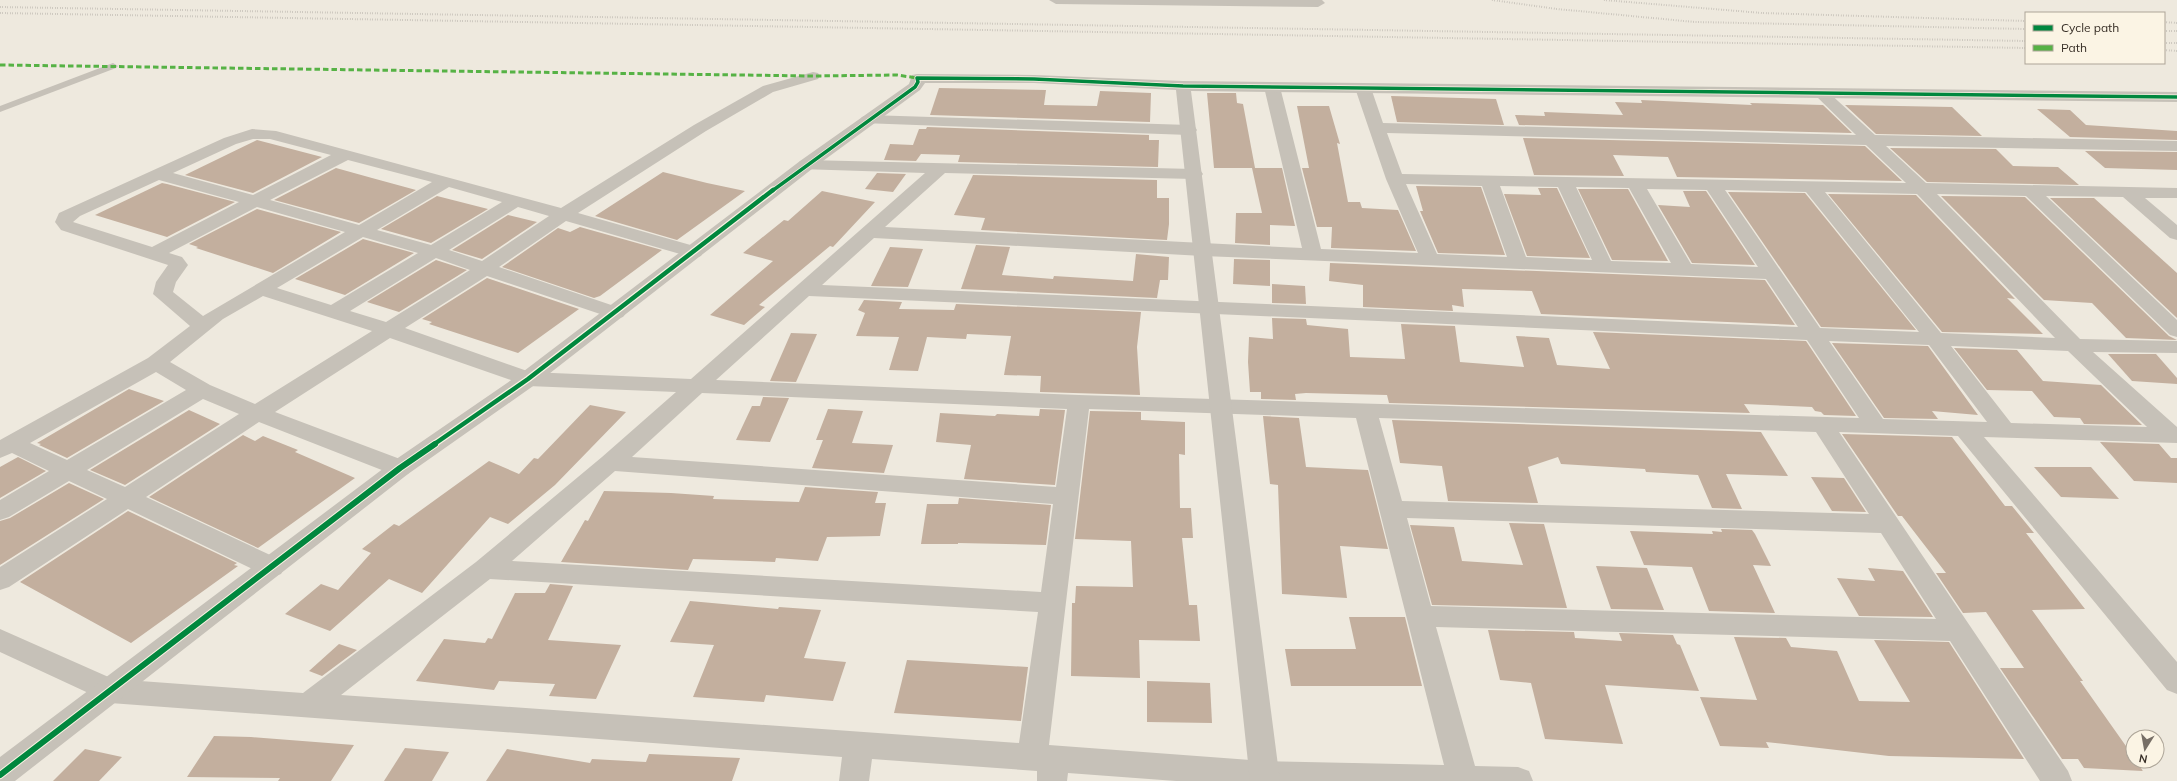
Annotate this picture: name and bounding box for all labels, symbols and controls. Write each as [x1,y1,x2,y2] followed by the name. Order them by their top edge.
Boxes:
[2025,12,2165,64] legend
[2061,20,2119,35] text: Cycle path
[2061,40,2087,55] text: Path
[2125,729,2165,769] north arrow
[2138,751,2149,766] text: N

